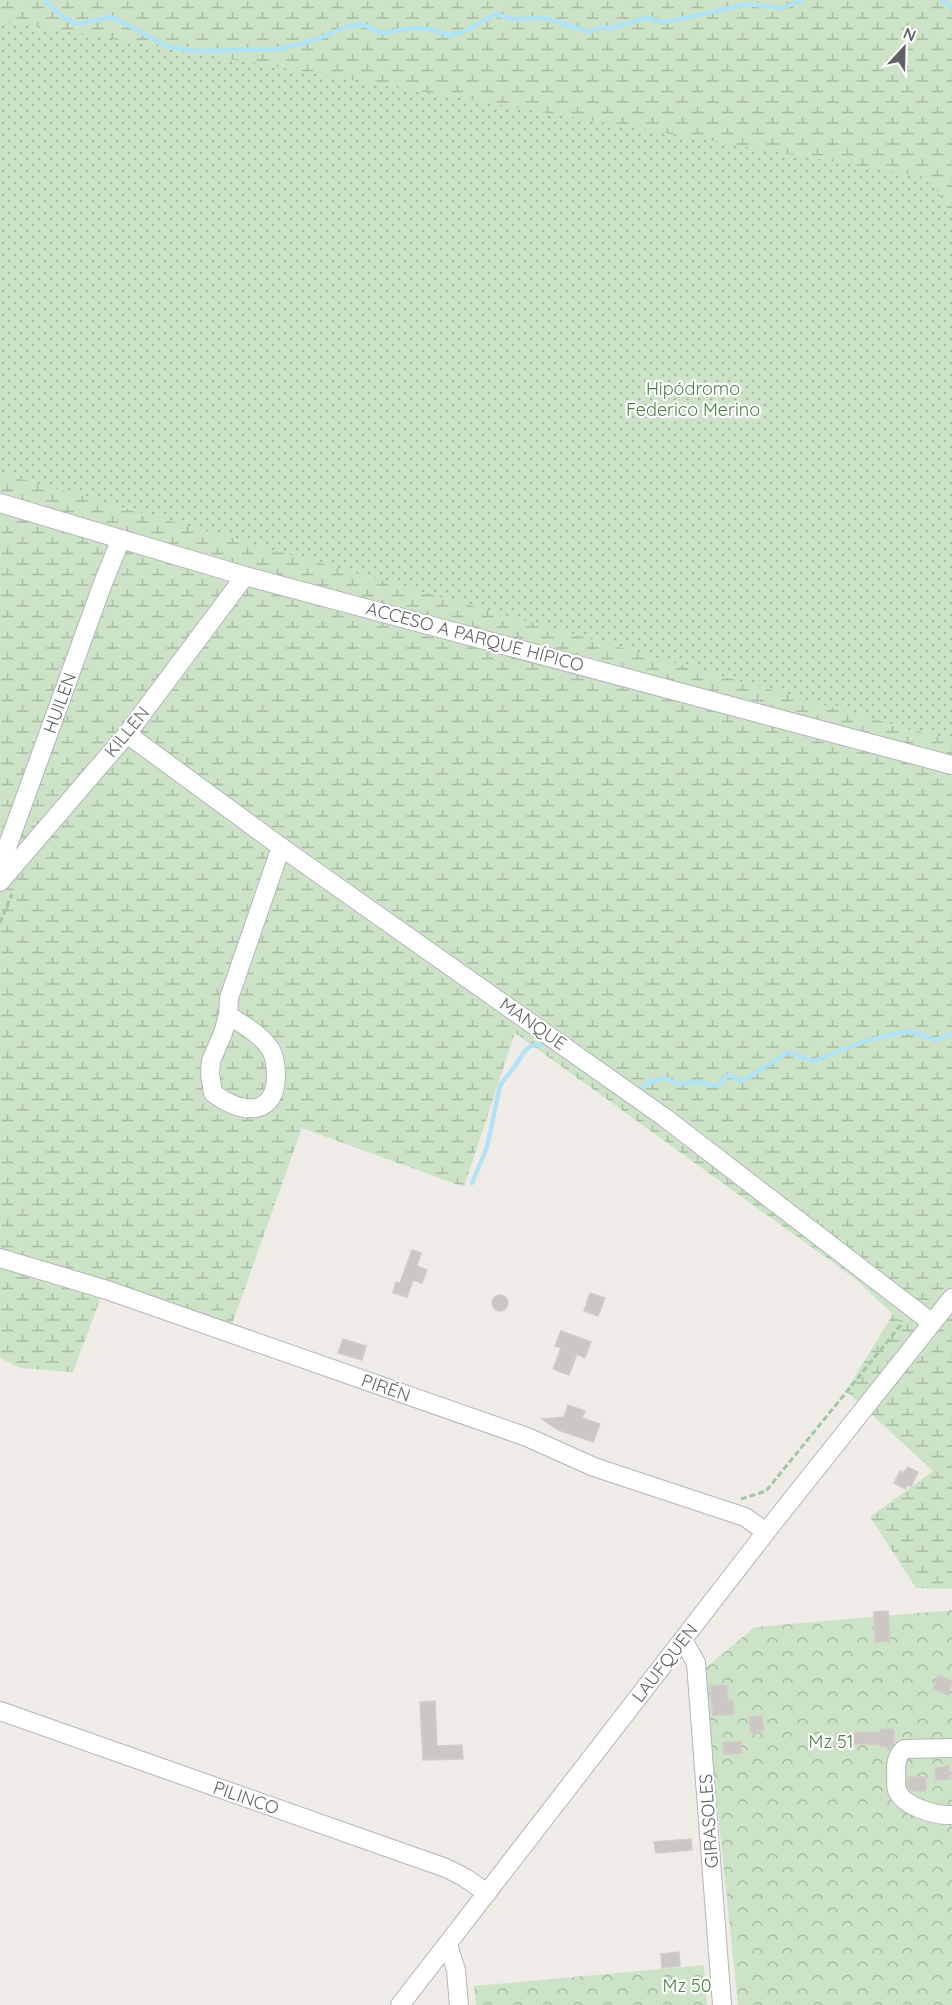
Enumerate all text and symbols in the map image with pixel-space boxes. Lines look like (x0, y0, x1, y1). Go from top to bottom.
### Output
north arrow (874, 18, 934, 78)
text: N (900, 23, 919, 46)
park label: Hipódromo Federico Merino (626, 377, 760, 421)
street label: ACCESO A PARQUE HÍPICO (364, 596, 586, 677)
street label: HUILEN (38, 669, 81, 736)
street label: KILLEN (99, 701, 154, 762)
street label: MANQUE (495, 992, 571, 1055)
street label: PIRÉN (358, 1368, 414, 1407)
street label: LAUFQUEN (627, 1619, 703, 1707)
park label: Mz 51 (809, 1730, 853, 1753)
street label: GIRASOLES (694, 1773, 723, 1869)
street label: PILINCO (210, 1776, 282, 1819)
park label: Mz 50 (663, 1974, 711, 1997)

